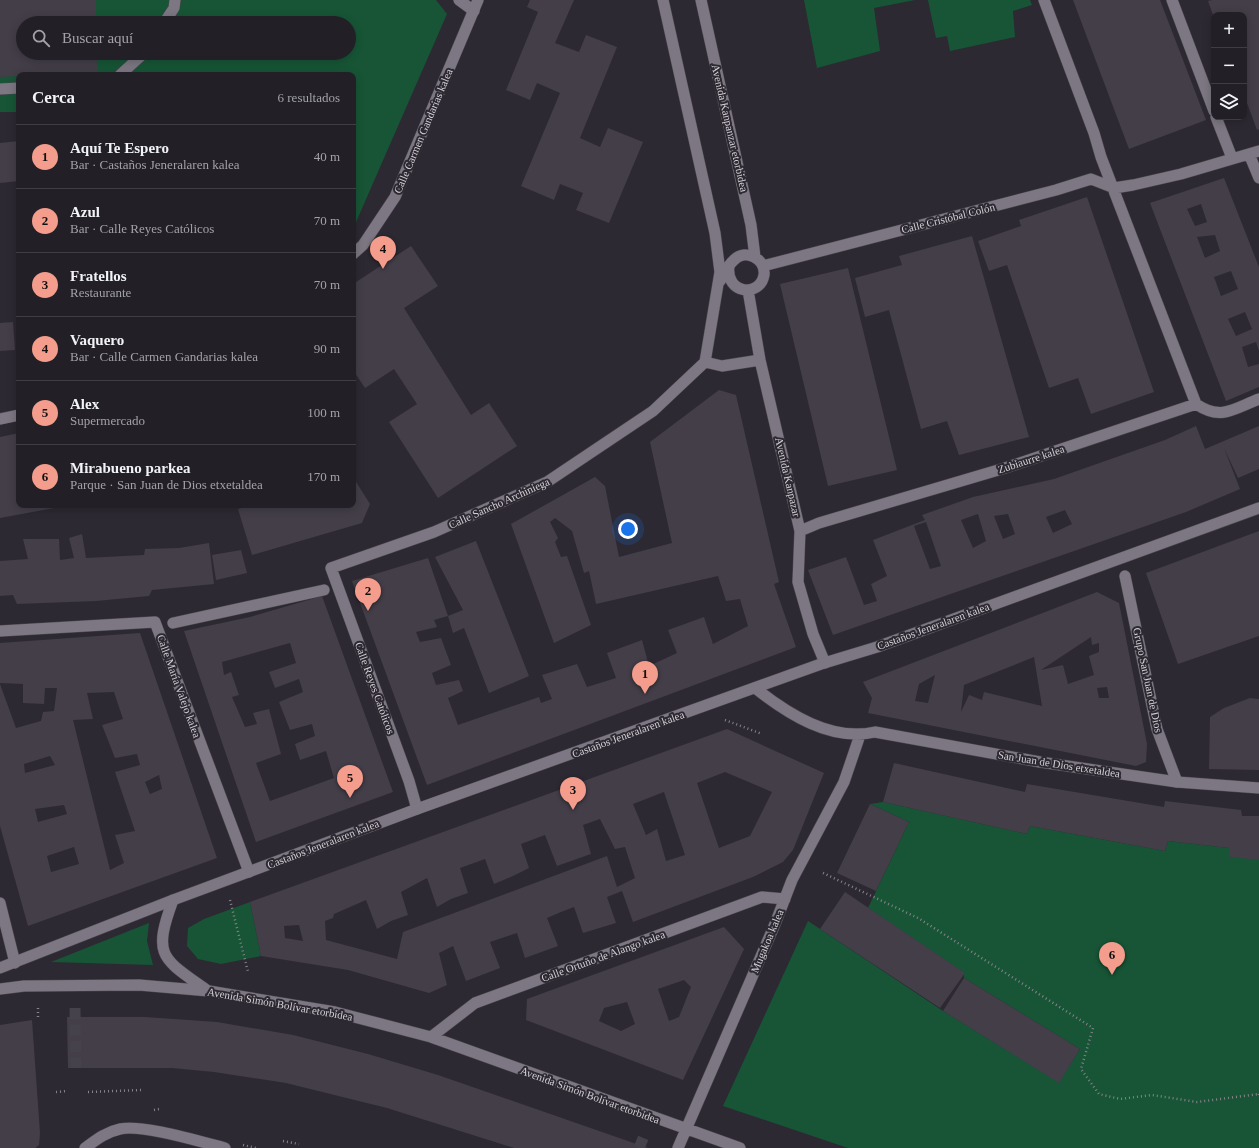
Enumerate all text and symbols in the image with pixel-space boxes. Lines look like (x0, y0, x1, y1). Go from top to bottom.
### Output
map controls (1211, 12, 1247, 120)
button: + (1211, 12, 1247, 48)
search box (16, 16, 356, 60)
icon: search (30, 27, 52, 49)
text: Buscar aquí (62, 30, 133, 46)
button: − (1211, 48, 1247, 84)
street label: Avenida Kanpanzar etorbidea (709, 63, 751, 193)
street label: Calle Carmen Gandarias kalea (391, 67, 455, 195)
button: layers (1211, 84, 1247, 120)
text: Cerca (32, 88, 75, 107)
text: 6 resultados (278, 90, 340, 105)
text: Aquí Te Espero (70, 140, 169, 156)
text: 1 (42, 149, 48, 164)
text: 40 m (314, 149, 340, 164)
text: Bar · Castaños Jeneralaren kalea (70, 157, 240, 172)
street label: Calle Cristóbal Colón (900, 200, 996, 235)
text: Azul (70, 204, 100, 220)
text: 2 (42, 213, 48, 228)
text: 70 m (314, 213, 340, 228)
text: Bar · Calle Reyes Católicos (70, 221, 214, 236)
pin: 4 (370, 236, 396, 269)
text: Fratellos (70, 268, 127, 284)
text: 3 (42, 277, 48, 292)
text: 70 m (314, 277, 340, 292)
text: Restaurante (70, 285, 131, 300)
text: Vaquero (70, 332, 124, 348)
text: 4 (42, 341, 48, 356)
text: 90 m (314, 341, 340, 356)
text: Bar · Calle Carmen Gandarias kalea (70, 349, 258, 364)
text: Alex (70, 396, 99, 412)
text: 5 (42, 405, 48, 420)
text: 100 m (307, 405, 340, 420)
text: Supermercado (70, 413, 145, 428)
street label: Avenida Kanpazar (773, 436, 803, 518)
street label: Zubiaurre kalea (996, 443, 1066, 475)
text: Mirabueno parkea (70, 460, 190, 476)
text: 6 (42, 469, 48, 484)
text: 170 m (307, 469, 340, 484)
street label: Calle Sancho Archiniega (447, 475, 551, 531)
text: Parque · San Juan de Dios etxetaldea (70, 477, 263, 492)
your location (618, 519, 638, 539)
pin: 2 (355, 578, 381, 611)
street label: Castaños Jeneralaren kalea (875, 600, 991, 652)
street label: Grupo San Juan de Dios (1131, 626, 1165, 734)
street label: Calle María Valejo kalea (155, 633, 203, 739)
street label: Calle Reyes Católicos (353, 640, 397, 736)
pin: 1 (632, 661, 658, 694)
street label: Castaños Jeneralaren kalea (570, 708, 686, 760)
street label: San Juan de Dios etxetaldea (997, 748, 1121, 780)
pin: 5 (337, 765, 363, 798)
pin: 3 (560, 777, 586, 810)
street label: Castaños Jeneralaren kalea (266, 817, 381, 871)
street label: Mugakoa kalea (748, 907, 786, 974)
street label: Calle Ortuño de Alango kalea (540, 928, 667, 984)
pin: 6 (1099, 942, 1125, 975)
street label: Avenida Simón Bolívar etorbidea (206, 985, 354, 1023)
street label: Avenida Simón Bolívar etorbidea (519, 1064, 661, 1126)

